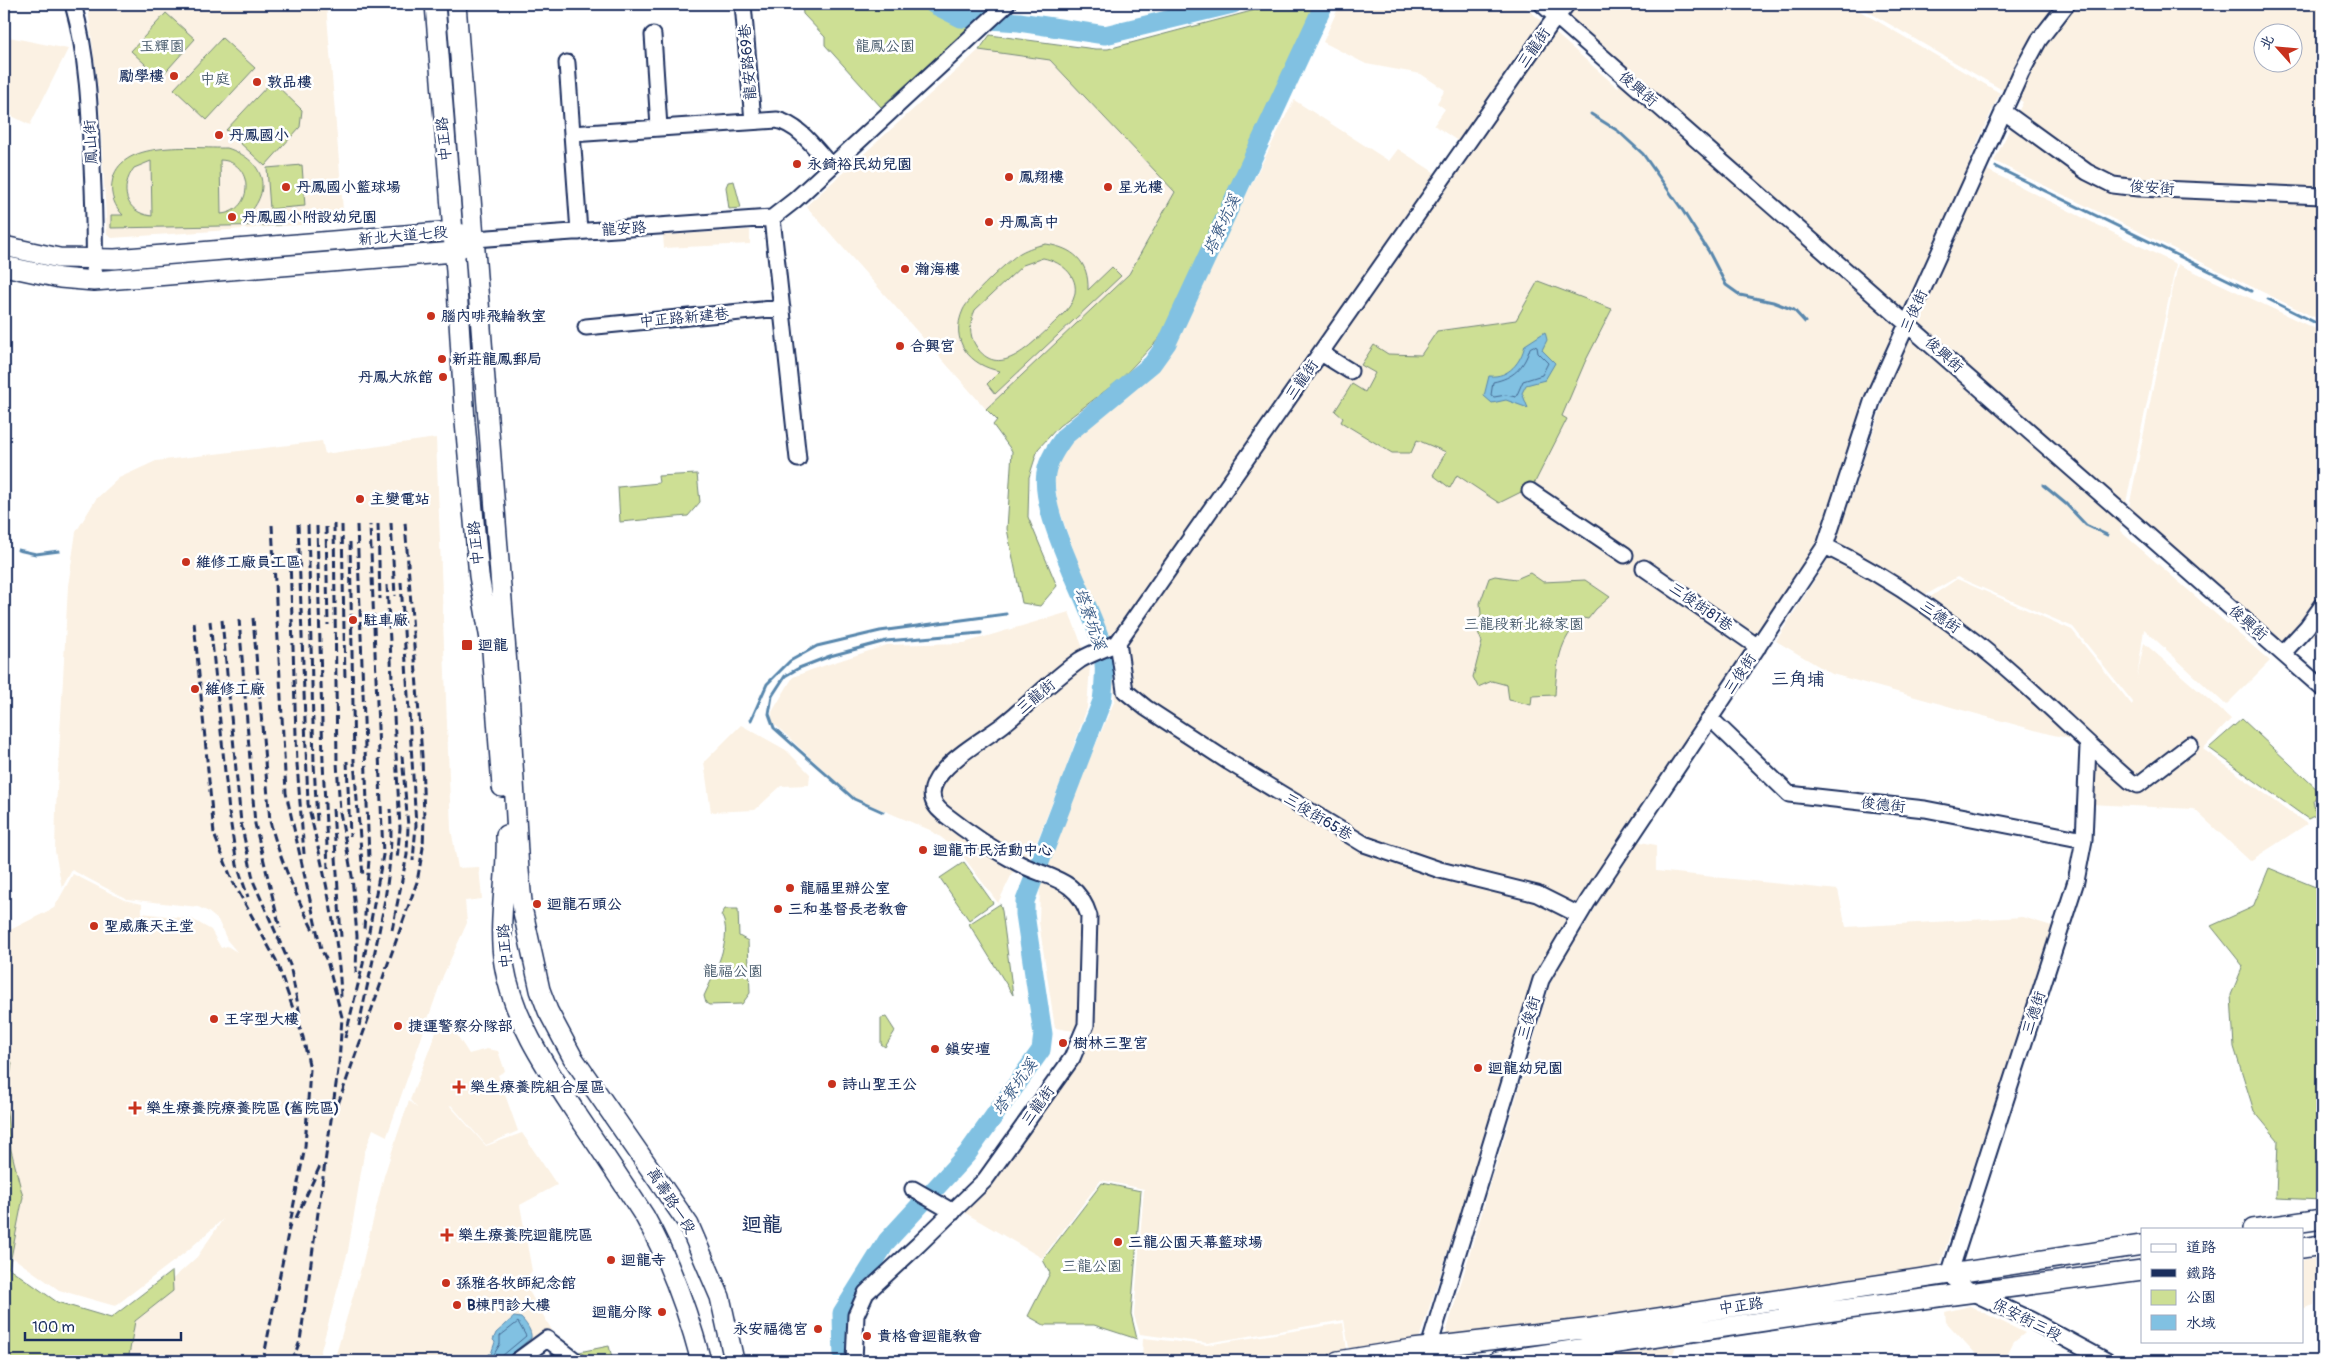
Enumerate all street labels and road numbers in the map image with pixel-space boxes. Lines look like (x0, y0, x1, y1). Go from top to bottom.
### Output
street label: 龍安路69巷 (735, 23, 761, 101)
street label: 三龍街 (1513, 24, 1555, 72)
street label: 俊興街 (1615, 67, 1661, 111)
street label: 中正路 (433, 116, 455, 162)
street label: 鳳山街 (80, 119, 102, 165)
street label: 俊安街 (2129, 177, 2175, 199)
street label: 龍安路 (601, 218, 647, 240)
street label: 新北大道七段 (357, 223, 449, 249)
street label: 三俊街 (1896, 287, 1932, 335)
street label: 中正路新建巷 (638, 305, 730, 331)
street label: 俊興街 (1921, 333, 1967, 377)
street label: 三龍街 (1281, 356, 1323, 404)
street label: 中正路 (465, 520, 487, 566)
street label: 三俊街81巷 (1665, 578, 1737, 636)
street label: 三德街 (1916, 596, 1964, 638)
street label: 俊興街 (2225, 601, 2271, 645)
street label: 三俊街 (1720, 650, 1760, 698)
street label: 三龍街 (1013, 675, 1059, 719)
street label: 三俊街65巷 (1280, 789, 1356, 845)
street label: 俊德街 (1860, 793, 1906, 817)
street label: 中正路 (494, 923, 516, 969)
street label: 三德街 (2018, 989, 2050, 1037)
street label: 三俊街 (1513, 994, 1545, 1042)
street label: 三龍街 (1017, 1082, 1059, 1130)
street label: 萬壽路一段 (643, 1164, 699, 1238)
street label: 中正路 (1717, 1293, 1765, 1319)
street label: 保安街三段 (1989, 1295, 2065, 1345)

